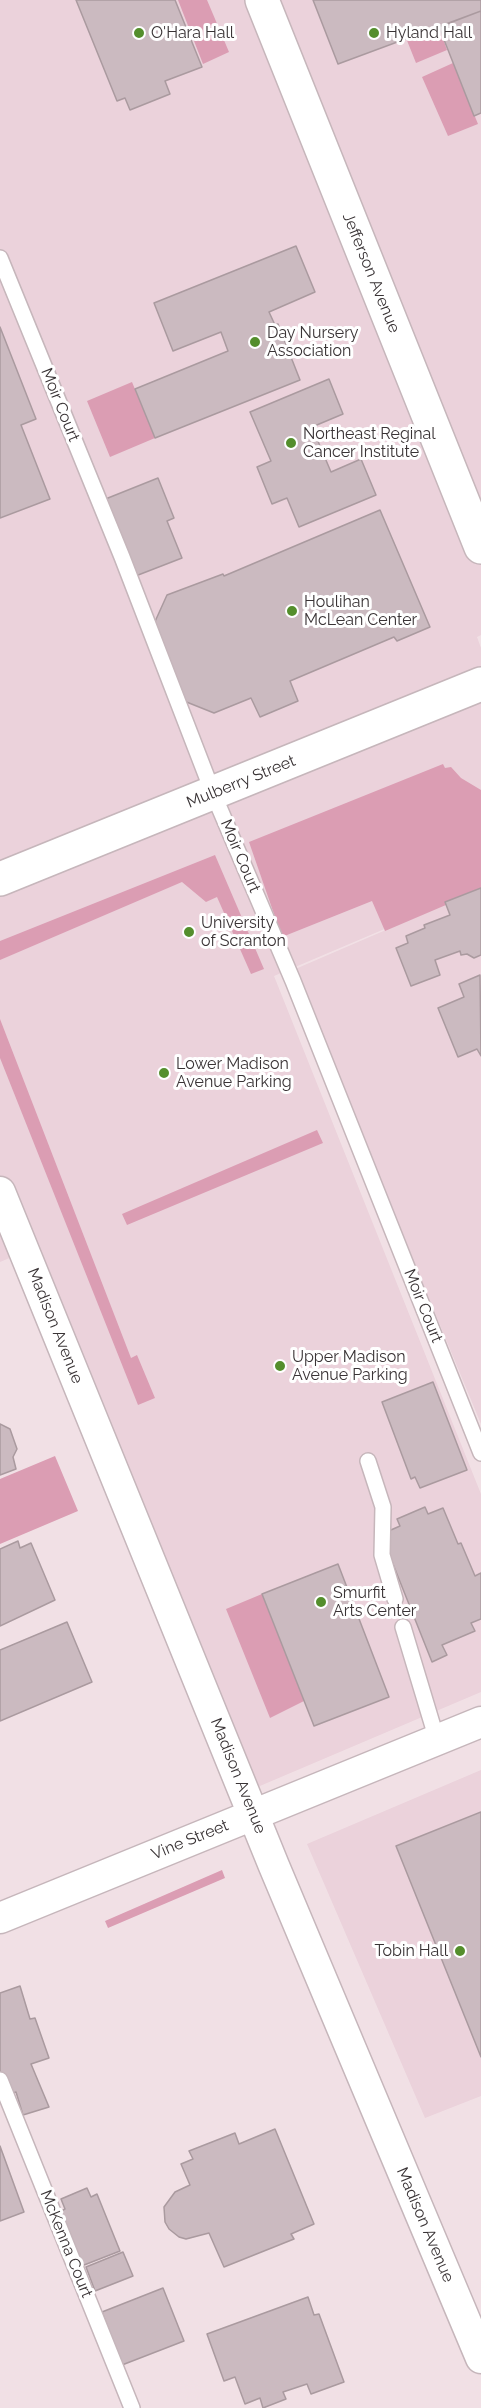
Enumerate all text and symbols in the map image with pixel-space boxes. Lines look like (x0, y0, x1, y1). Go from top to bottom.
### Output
place label: O'Hara Hall (151, 23, 234, 43)
place label: Hyland Hall (386, 23, 472, 43)
marker: O'Hara Hall (132, 26, 146, 40)
marker: Hyland Hall (367, 26, 381, 40)
street label: Jefferson Avenue (338, 210, 404, 336)
place label: Day Nursery Association (267, 323, 358, 361)
marker: Day Nursery Association (248, 335, 262, 349)
street label: Moir Court (37, 365, 83, 445)
place label: Northeast Reginal Cancer Institute (303, 424, 436, 462)
marker: Northeast Reginal Cancer Institute (284, 436, 298, 450)
place label: Houlihan McLean Center (304, 592, 417, 630)
marker: Houlihan McLean Center (285, 604, 299, 618)
street label: Mulberry Street (184, 751, 298, 813)
street label: Moir Court (216, 817, 264, 895)
place label: University of Scranton (201, 913, 286, 951)
marker: University of Scranton (182, 925, 196, 939)
place label: Lower Madison Avenue Parking (176, 1054, 292, 1092)
marker: Lower Madison Avenue Parking (157, 1066, 171, 1080)
street label: Madison Avenue (23, 1265, 87, 1387)
street label: Moir Court (400, 1266, 446, 1346)
place label: Upper Madison Avenue Parking (292, 1347, 408, 1385)
marker: Upper Madison Avenue Parking (273, 1359, 287, 1373)
place label: Smurfit Arts Center (333, 1583, 416, 1621)
marker: Smurfit Arts Center (314, 1595, 328, 1609)
street label: Madison Avenue (206, 1715, 270, 1837)
street label: Vine Street (149, 1816, 231, 1864)
place label: Tobin Hall (375, 1941, 448, 1961)
marker: Tobin Hall (453, 1944, 467, 1958)
street label: Madison Avenue (392, 2165, 458, 2285)
street label: McKenna Court (36, 2187, 96, 2301)

